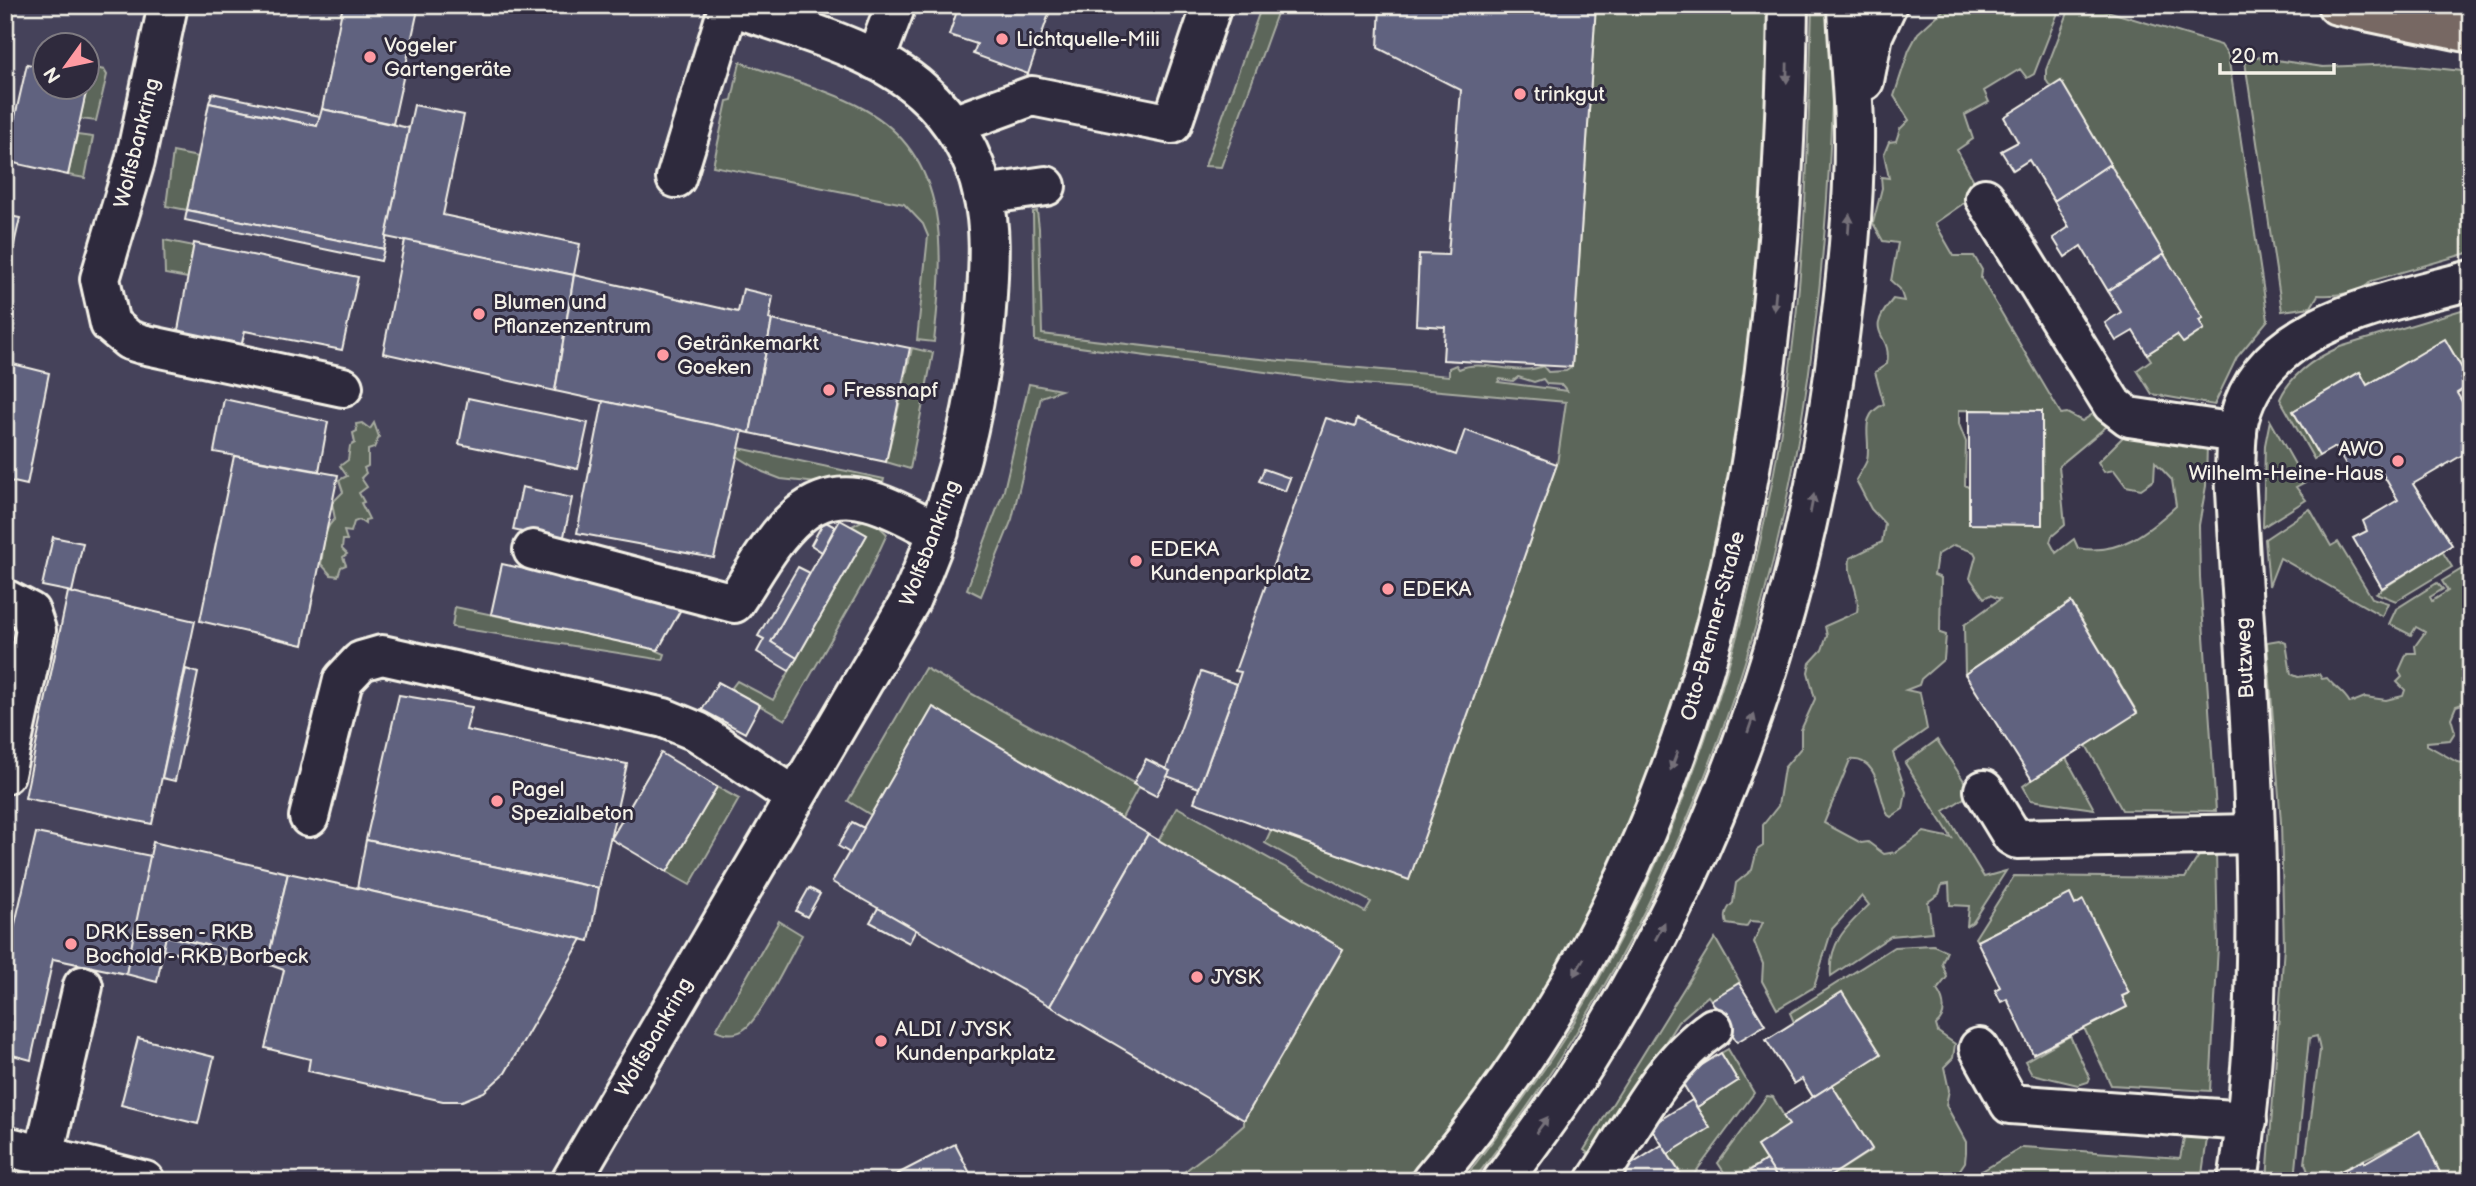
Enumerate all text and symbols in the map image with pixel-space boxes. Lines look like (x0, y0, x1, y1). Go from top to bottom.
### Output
place label: Lichtquelle-Mili (1016, 27, 1160, 52)
marker: Lichtquelle-Mili (994, 31, 1010, 47)
north arrow (32, 32, 102, 102)
scale bar (2220, 32, 2334, 76)
place label: Vogeler Gartengeräte (384, 33, 512, 82)
text: 20 m (2231, 44, 2279, 69)
marker: Vogeler Gartengeräte (362, 49, 378, 65)
text: N (39, 62, 67, 87)
one-way arrow (1781, 63, 1793, 85)
street label: Wolfsbankring (109, 75, 165, 211)
place label: trinkgut (1534, 82, 1606, 107)
marker: trinkgut (1512, 86, 1528, 102)
one-way arrow (1844, 213, 1855, 235)
place label: Blumen und Pflanzenzentrum (493, 290, 651, 339)
one-way arrow (1769, 290, 1780, 312)
marker: Blumen und Pflanzenzentrum (471, 306, 487, 322)
place label: Getränkemarkt Goeken (677, 331, 820, 380)
marker: Getränkemarkt Goeken (655, 347, 671, 363)
place label: Fressnapf (843, 378, 939, 403)
marker: Fressnapf (821, 382, 837, 398)
place label: AWO Wilhelm-Heine-Haus (2188, 437, 2384, 486)
marker: AWO Wilhelm-Heine-Haus (2390, 453, 2406, 469)
street label: Wolfsbankring (894, 476, 966, 610)
one-way arrow (1807, 493, 1818, 515)
street label: Otto-Brenner-Straße (1676, 529, 1750, 723)
place label: EDEKA Kundenparkplatz (1150, 537, 1311, 586)
marker: EDEKA Kundenparkplatz (1128, 553, 1144, 569)
place label: EDEKA (1402, 577, 1472, 602)
marker: EDEKA (1380, 581, 1396, 597)
street label: Butzweg (2230, 617, 2260, 699)
one-way arrow (1746, 712, 1757, 733)
one-way arrow (1668, 750, 1679, 771)
place label: Pagel Spezialbeton (511, 777, 634, 826)
marker: Pagel Spezialbeton (489, 793, 505, 809)
place label: DRK Essen - RKB Bochold - RKB Borbeck (85, 920, 309, 969)
one-way arrow (1654, 921, 1666, 941)
marker: DRK Essen - RKB Bochold - RKB Borbeck (63, 936, 79, 952)
one-way arrow (1573, 958, 1585, 977)
place label: JYSK (1211, 965, 1261, 990)
marker: JYSK (1189, 969, 1205, 985)
street label: Wolfsbankring (610, 973, 698, 1101)
place label: ALDI / JYSK Kundenparkplatz (895, 1017, 1056, 1066)
marker: ALDI / JYSK Kundenparkplatz (873, 1033, 889, 1049)
one-way arrow (1535, 1116, 1549, 1134)

